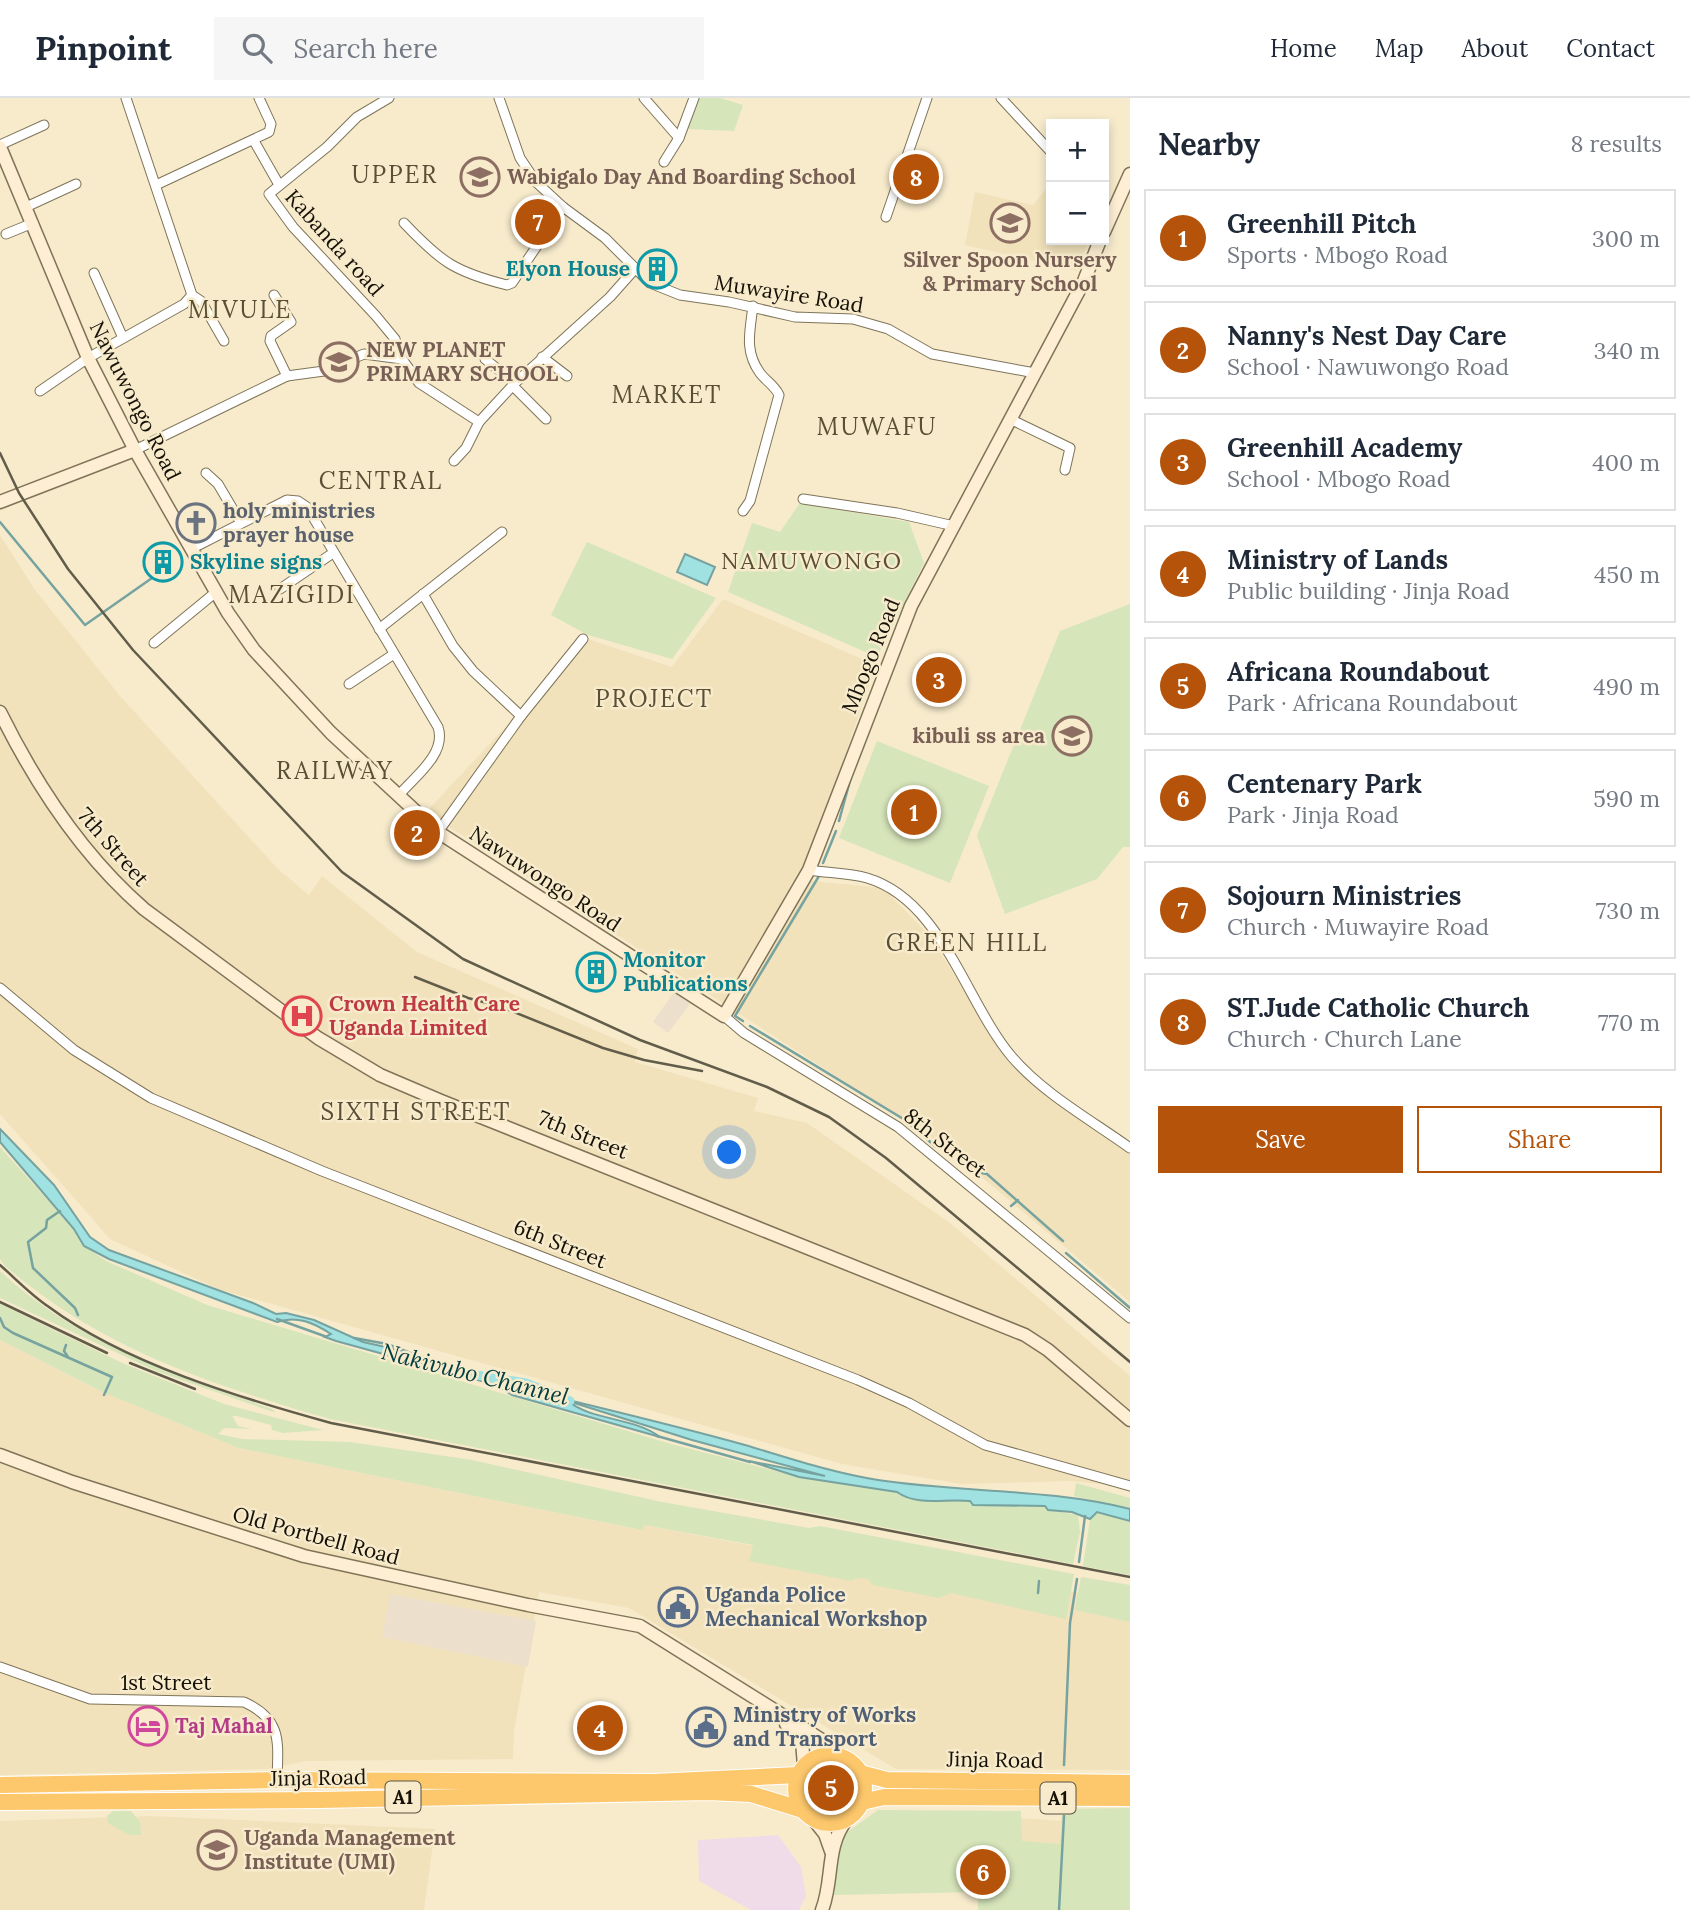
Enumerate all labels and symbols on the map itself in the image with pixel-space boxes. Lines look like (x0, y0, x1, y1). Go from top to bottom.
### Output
pin: 8 (893, 151, 939, 203)
school or university icon: Wabigalo Day And Boarding School (459, 156, 501, 198)
district label: UPPER (352, 159, 438, 190)
place label: Wabigalo Day And Boarding School (507, 163, 856, 190)
street label: Kabanda road (279, 184, 389, 302)
pin: 7 (515, 196, 561, 248)
school or university icon: Silver Spoon Nursery & Primary School (989, 202, 1031, 244)
place label: Silver Spoon Nursery & Primary School (903, 246, 1117, 297)
building icon: Elyon House (636, 248, 678, 290)
place label: Elyon House (506, 255, 630, 282)
street label: Muwayire Road (713, 268, 866, 319)
district label: MIVULE (188, 294, 292, 325)
street label: Nawuwongo Road (84, 317, 187, 485)
place label: NEW PLANET PRIMARY SCHOOL (366, 336, 559, 387)
school or university icon: NEW PLANET PRIMARY SCHOOL (318, 341, 360, 383)
district label: MARKET (612, 379, 722, 410)
district label: MUWAFU (816, 411, 938, 442)
district label: CENTRAL (319, 465, 443, 496)
place label: holy ministries prayer house (223, 497, 375, 548)
church icon: holy ministries prayer house (175, 502, 217, 544)
building icon: Skyline signs (142, 541, 184, 583)
district label: NAMUWONGO (721, 546, 903, 575)
place label: Skyline signs (190, 548, 322, 575)
district label: MAZIGIDI (228, 579, 356, 610)
street label: Mbogo Road (835, 594, 906, 717)
pin: 3 (916, 654, 962, 706)
district label: PROJECT (595, 683, 713, 714)
school or university icon: kibuli ss area (1051, 715, 1093, 757)
place label: kibuli ss area (913, 722, 1045, 749)
district label: RAILWAY (276, 755, 394, 786)
pin: 1 (891, 786, 937, 838)
street label: 7th Street (72, 802, 155, 892)
pin: 2 (394, 807, 440, 859)
street label: Nawuwongo Road (464, 820, 626, 938)
district label: GREEN HILL (886, 927, 1048, 958)
place label: Monitor Publications (623, 946, 748, 997)
building icon: Monitor Publications (575, 951, 617, 993)
place label: Crown Health Care Uganda Limited (329, 990, 520, 1041)
hospital icon: Crown Health Care Uganda Limited (281, 995, 323, 1037)
district label: SIXTH STREET (321, 1096, 511, 1127)
street label: 8th Street (899, 1102, 993, 1184)
street label: 7th Street (534, 1104, 633, 1165)
your location (712, 1135, 746, 1169)
street label: 6th Street (510, 1213, 611, 1275)
water label: Nakivubo Channel (378, 1336, 572, 1411)
street label: Old Portbell Road (230, 1500, 403, 1571)
place label: Uganda Police Mechanical Workshop (705, 1581, 927, 1632)
public building icon: Uganda Police Mechanical Workshop (657, 1586, 699, 1628)
street label: 1st Street (121, 1669, 212, 1696)
place label: Ministry of Works and Transport (733, 1701, 916, 1752)
pin: 4 (577, 1702, 623, 1754)
hotel icon: Taj Mahal (127, 1705, 169, 1747)
public building icon: Ministry of Works and Transport (685, 1706, 727, 1748)
place label: Taj Mahal (175, 1712, 273, 1739)
street label: Jinja Road (945, 1745, 1044, 1774)
pin: 5 (808, 1762, 854, 1814)
street label: Jinja Road (268, 1763, 367, 1792)
road number: A1 (386, 1782, 420, 1812)
road number: A1 (1040, 1782, 1076, 1814)
place label: Uganda Management Institute (UMI) (244, 1824, 456, 1875)
school or university icon: Uganda Management Institute (UMI) (196, 1829, 238, 1871)
pin: 6 (960, 1846, 1006, 1898)

